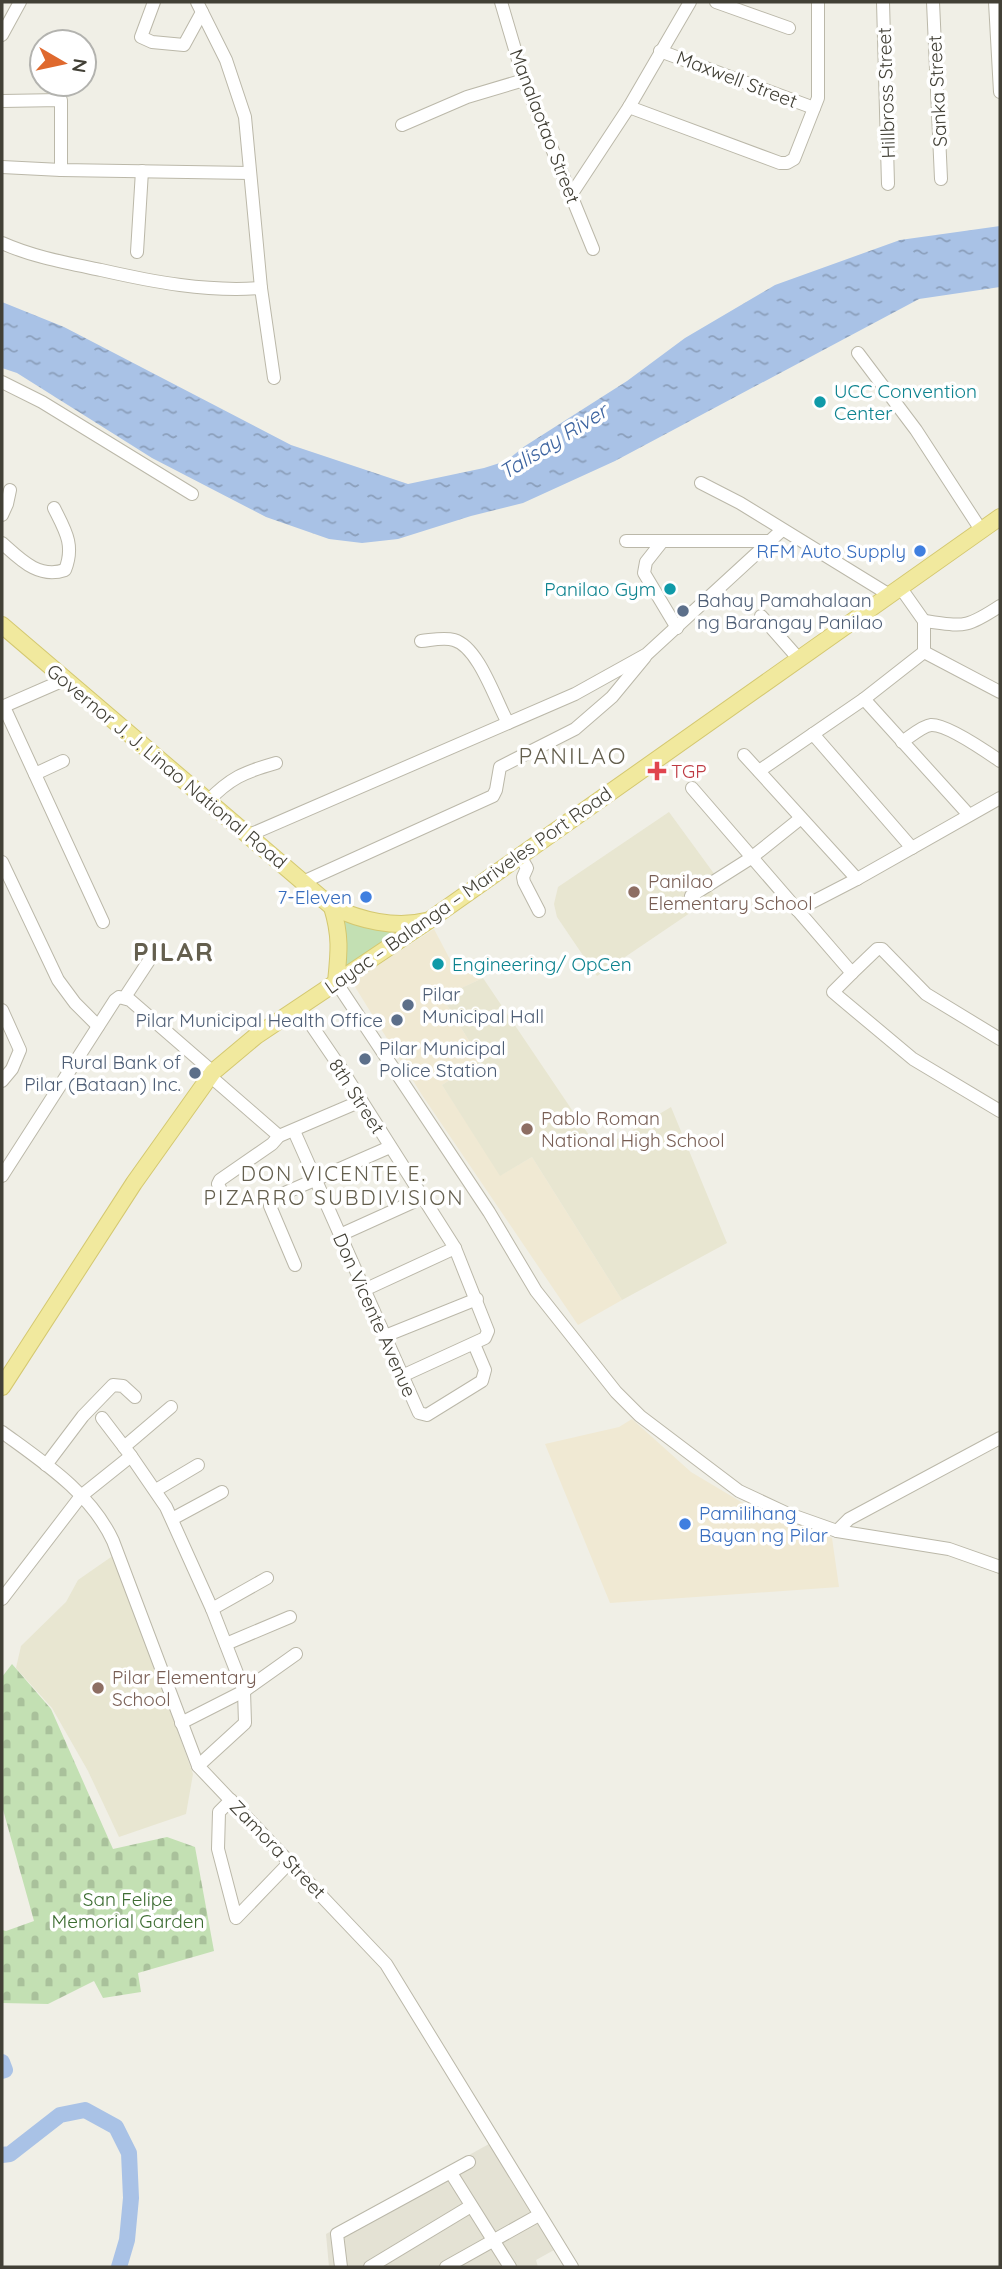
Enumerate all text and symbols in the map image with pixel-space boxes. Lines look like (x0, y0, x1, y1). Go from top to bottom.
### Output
street label: Hillbross Street (872, 27, 900, 159)
north arrow (28, 28, 98, 98)
street label: Sanka Street (922, 34, 952, 148)
street label: Manalaotao Street (504, 45, 586, 207)
street label: Maxwell Street (673, 45, 801, 113)
text: N (67, 57, 93, 74)
place label: UCC Convention Center (834, 379, 977, 425)
marker: UCC Convention Center (812, 394, 828, 410)
water label: Talisay River (494, 396, 614, 484)
place label: RFM Auto Supply (756, 539, 906, 563)
marker: RFM Auto Supply (912, 543, 928, 559)
place label: Panilao Gym (544, 577, 656, 601)
marker: Panilao Gym (662, 581, 678, 597)
place label: Bahay Pamahalaan ng Barangay Panilao (697, 588, 883, 634)
marker: Bahay Pamahalaan ng Barangay Panilao (675, 603, 691, 619)
street label: Governor J. J. Linao National Road (42, 658, 292, 874)
district label: PANILAO (519, 741, 627, 770)
place label: TGP (671, 759, 707, 783)
marker: TGP (649, 763, 665, 779)
street label: Layac – Balanga – Mariveles Port Road (320, 781, 616, 999)
place label: Panilao Elementary School (648, 869, 813, 915)
marker: Panilao Elementary School (626, 884, 642, 900)
place label: 7-Eleven (278, 885, 352, 909)
marker: 7-Eleven (358, 889, 374, 905)
district label: PILAR (133, 935, 215, 968)
place label: Engineering/ OpCen (452, 952, 632, 976)
marker: Engineering/ OpCen (430, 956, 446, 972)
place label: Pilar Municipal Hall (422, 982, 544, 1028)
marker: Pilar Municipal Hall (400, 997, 416, 1013)
place label: Pilar Municipal Health Office (136, 1008, 383, 1032)
marker: Pilar Municipal Health Office (389, 1012, 405, 1028)
place label: Pilar Municipal Police Station (379, 1036, 506, 1082)
place label: Rural Bank of Pilar (Bataan) Inc. (24, 1050, 181, 1096)
marker: Pilar Municipal Police Station (357, 1051, 373, 1067)
street label: 8th Street (324, 1054, 390, 1138)
marker: Rural Bank of Pilar (Bataan) Inc. (187, 1065, 203, 1081)
place label: Pablo Roman National High School (541, 1106, 725, 1152)
marker: Pablo Roman National High School (519, 1121, 535, 1137)
district label: DON VICENTE E. PIZARRO SUBDIVISION (203, 1160, 465, 1210)
street label: Don Vicente Avenue (328, 1229, 422, 1401)
place label: Pamilihang Bayan ng Pilar (699, 1501, 829, 1547)
marker: Pamilihang Bayan ng Pilar (677, 1516, 693, 1532)
place label: Pilar Elementary School (112, 1665, 257, 1711)
marker: Pilar Elementary School (90, 1680, 106, 1696)
street label: Zamora Street (225, 1795, 331, 1903)
park label: San Felipe Memorial Garden (52, 1887, 204, 1933)

